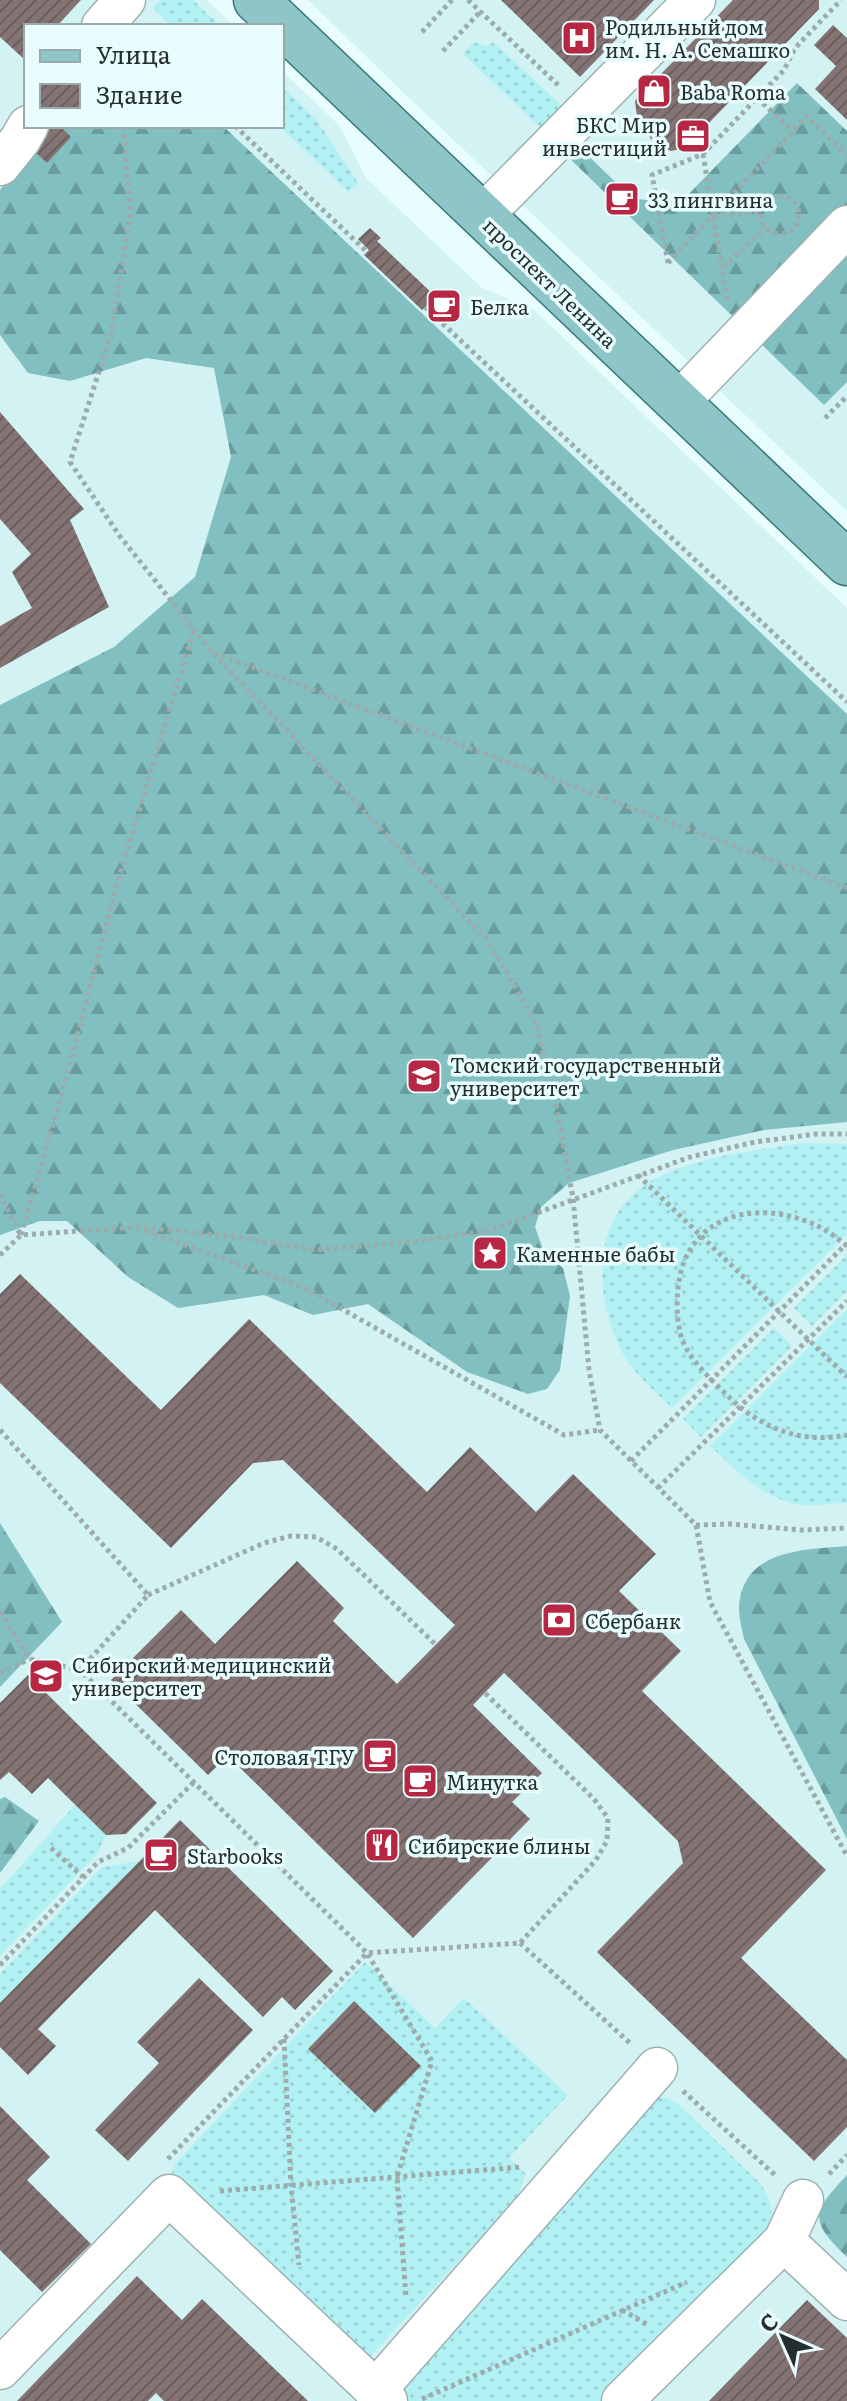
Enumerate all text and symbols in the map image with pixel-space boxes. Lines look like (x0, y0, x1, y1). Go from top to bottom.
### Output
place label: Родильный дом им. Н. А. Семашко (605, 11, 790, 64)
hospital icon: Родильный дом им. Н. А. Семашко (560, 19, 598, 57)
legend (24, 24, 284, 128)
text: Улица (96, 36, 171, 71)
shop icon: Baba Roma (635, 72, 673, 110)
text: Здание (96, 76, 182, 111)
place label: Baba Roma (680, 76, 786, 106)
place label: БКС Мир инвестиций (542, 109, 667, 162)
office icon: БКС Мир инвестиций (674, 117, 712, 155)
cafe icon: 33 пингвина (603, 180, 641, 218)
place label: 33 пингвина (648, 184, 773, 214)
street label: проспект Ленина (477, 210, 625, 354)
cafe icon: Белка (425, 287, 463, 325)
place label: Белка (470, 291, 529, 321)
place label: Томский государственный университет (450, 1049, 721, 1102)
school or university icon: Томский государственный университет (405, 1057, 443, 1095)
place icon: Каменные бабы (471, 1234, 509, 1272)
place label: Каменные бабы (516, 1238, 675, 1268)
bank icon: Сбербанк (540, 1601, 578, 1639)
place label: Сбербанк (585, 1605, 681, 1635)
place label: Сибирский медицинский университет (72, 1649, 331, 1702)
school or university icon: Сибирский медицинский университет (27, 1657, 65, 1695)
cafe icon: Столовая ТГУ (361, 1737, 399, 1775)
place label: Столовая ТГУ (215, 1741, 355, 1771)
cafe icon: Минутка (401, 1762, 439, 1800)
place label: Минутка (446, 1766, 539, 1796)
restaurant icon: Сибирские блины (363, 1826, 401, 1864)
place label: Сибирские блины (408, 1830, 590, 1860)
cafe icon: Starbooks (142, 1836, 180, 1874)
place label: Starbooks (187, 1840, 283, 1870)
north arrow (743, 2297, 823, 2377)
text: С (751, 2305, 785, 2339)

